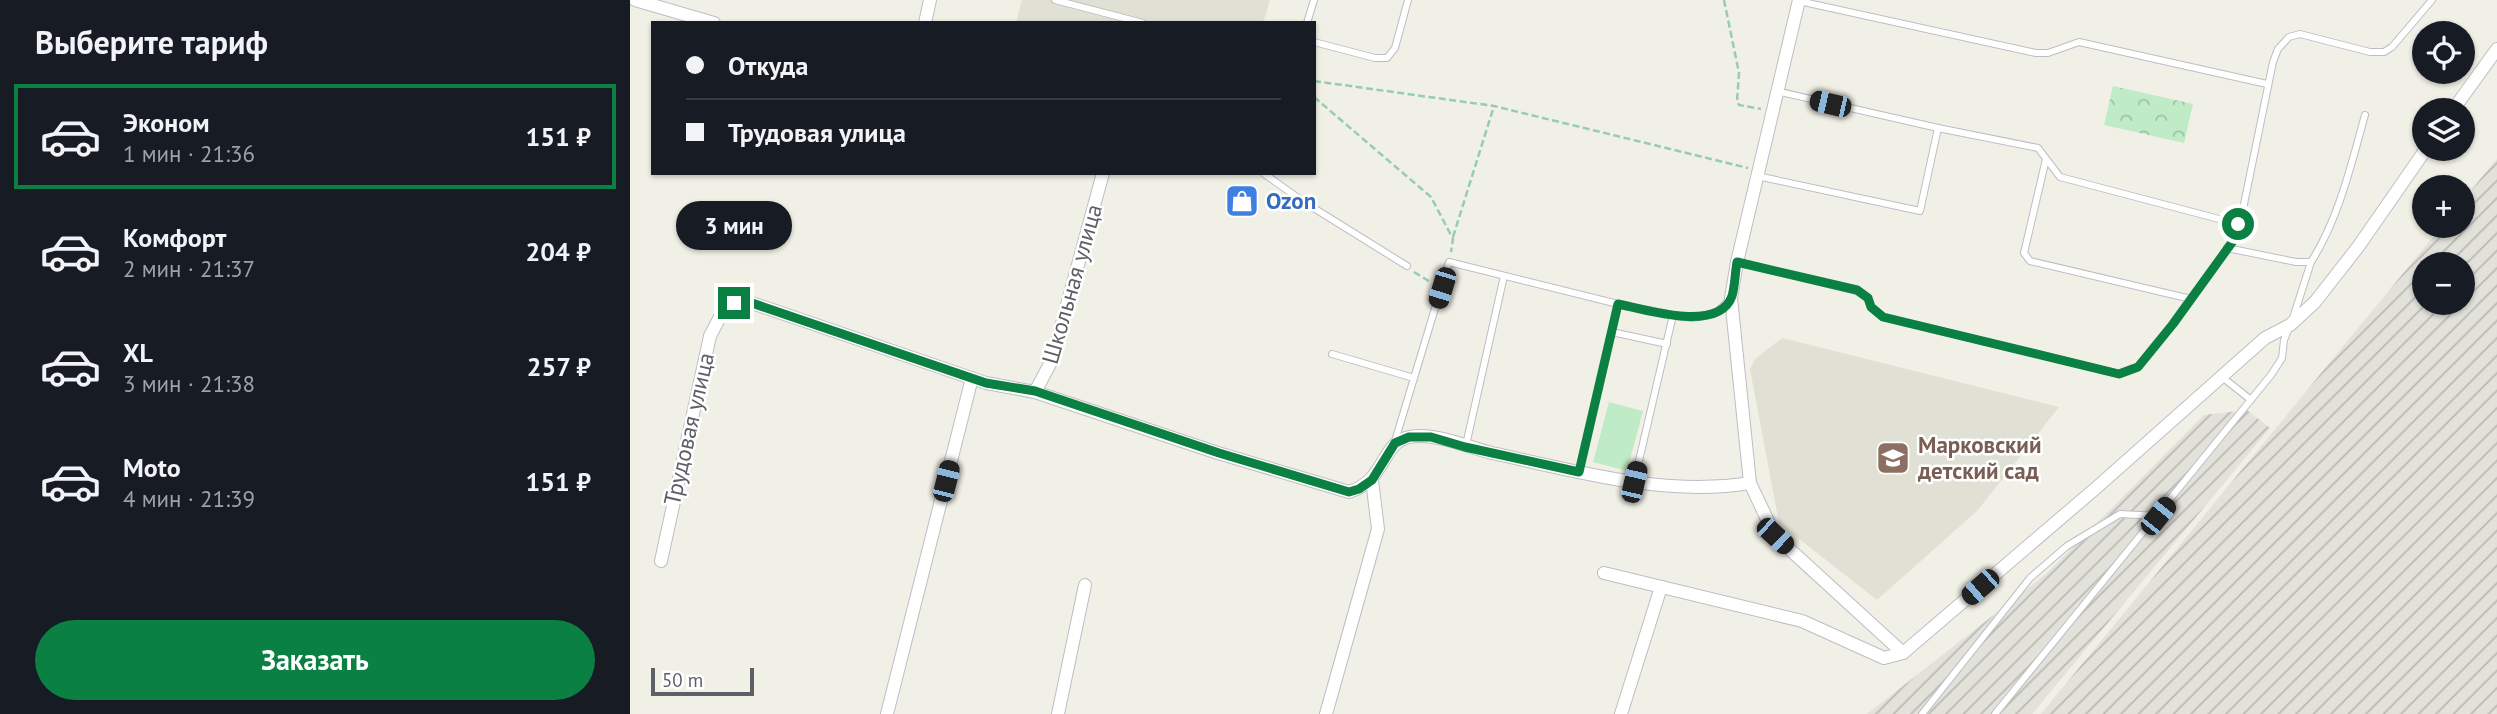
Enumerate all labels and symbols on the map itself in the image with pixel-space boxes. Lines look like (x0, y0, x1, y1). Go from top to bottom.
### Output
car (1808, 89, 1853, 119)
shop icon: Ozon (1223, 182, 1261, 220)
place label: Ozon (1266, 186, 1316, 215)
street label: Школьная улица (1035, 201, 1108, 367)
callout: 3 мин (676, 202, 792, 250)
route start (2222, 208, 2254, 240)
car (1426, 265, 1459, 311)
route end (718, 287, 750, 319)
street label: Трудовая улица (657, 350, 720, 508)
place label: Марковский детский сад (1917, 430, 2041, 485)
school or university icon: Марковский детский сад (1874, 439, 1912, 477)
car (931, 458, 962, 504)
car (1620, 459, 1649, 505)
car (2137, 493, 2180, 539)
car (1753, 514, 1798, 558)
car (1958, 565, 2003, 609)
scale bar (651, 665, 754, 697)

